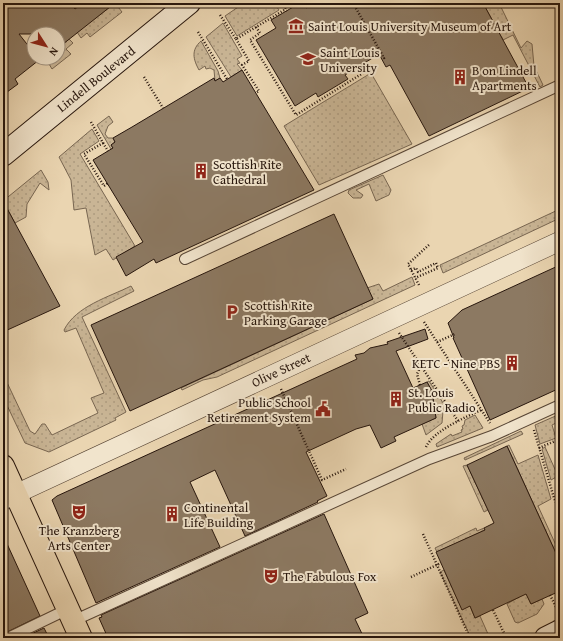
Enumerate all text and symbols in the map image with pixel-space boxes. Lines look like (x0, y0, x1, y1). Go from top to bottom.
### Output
museum icon: Saint Louis University Museum of Art (287, 17, 305, 35)
place label: Saint Louis University Museum of Art (308, 17, 512, 36)
north arrow (26, 26, 66, 66)
street label: Lindell Boulevard (53, 41, 139, 117)
place label: Saint Louis University (320, 43, 380, 77)
text: N (45, 44, 63, 60)
school or university icon: Saint Louis University (299, 50, 317, 68)
place label: B on Lindell Apartments (472, 61, 537, 95)
building icon: B on Lindell Apartments (451, 68, 469, 86)
place label: Scottish Rite Cathedral (213, 155, 282, 189)
building icon: Scottish Rite Cathedral (192, 162, 210, 180)
place label: Scottish Rite Parking Garage (244, 296, 327, 330)
parking icon: Scottish Rite Parking Garage (223, 303, 241, 321)
street label: Olive Street (248, 348, 314, 392)
place label: KETC - Nine PBS (412, 354, 500, 373)
building icon: KETC - Nine PBS (503, 354, 521, 372)
place label: St. Louis Public Radio (408, 383, 476, 417)
building icon: St. Louis Public Radio (387, 390, 405, 408)
place label: Public School Retirement System (207, 393, 311, 427)
public building icon: Public School Retirement System (314, 400, 332, 418)
place label: Continental Life Building (184, 498, 254, 532)
theatre icon: The Kranzberg Arts Center (70, 503, 88, 521)
building icon: Continental Life Building (163, 505, 181, 523)
place label: The Kranzberg Arts Center (39, 521, 120, 555)
theatre icon: The Fabulous Fox (262, 567, 280, 585)
place label: The Fabulous Fox (283, 567, 377, 586)

